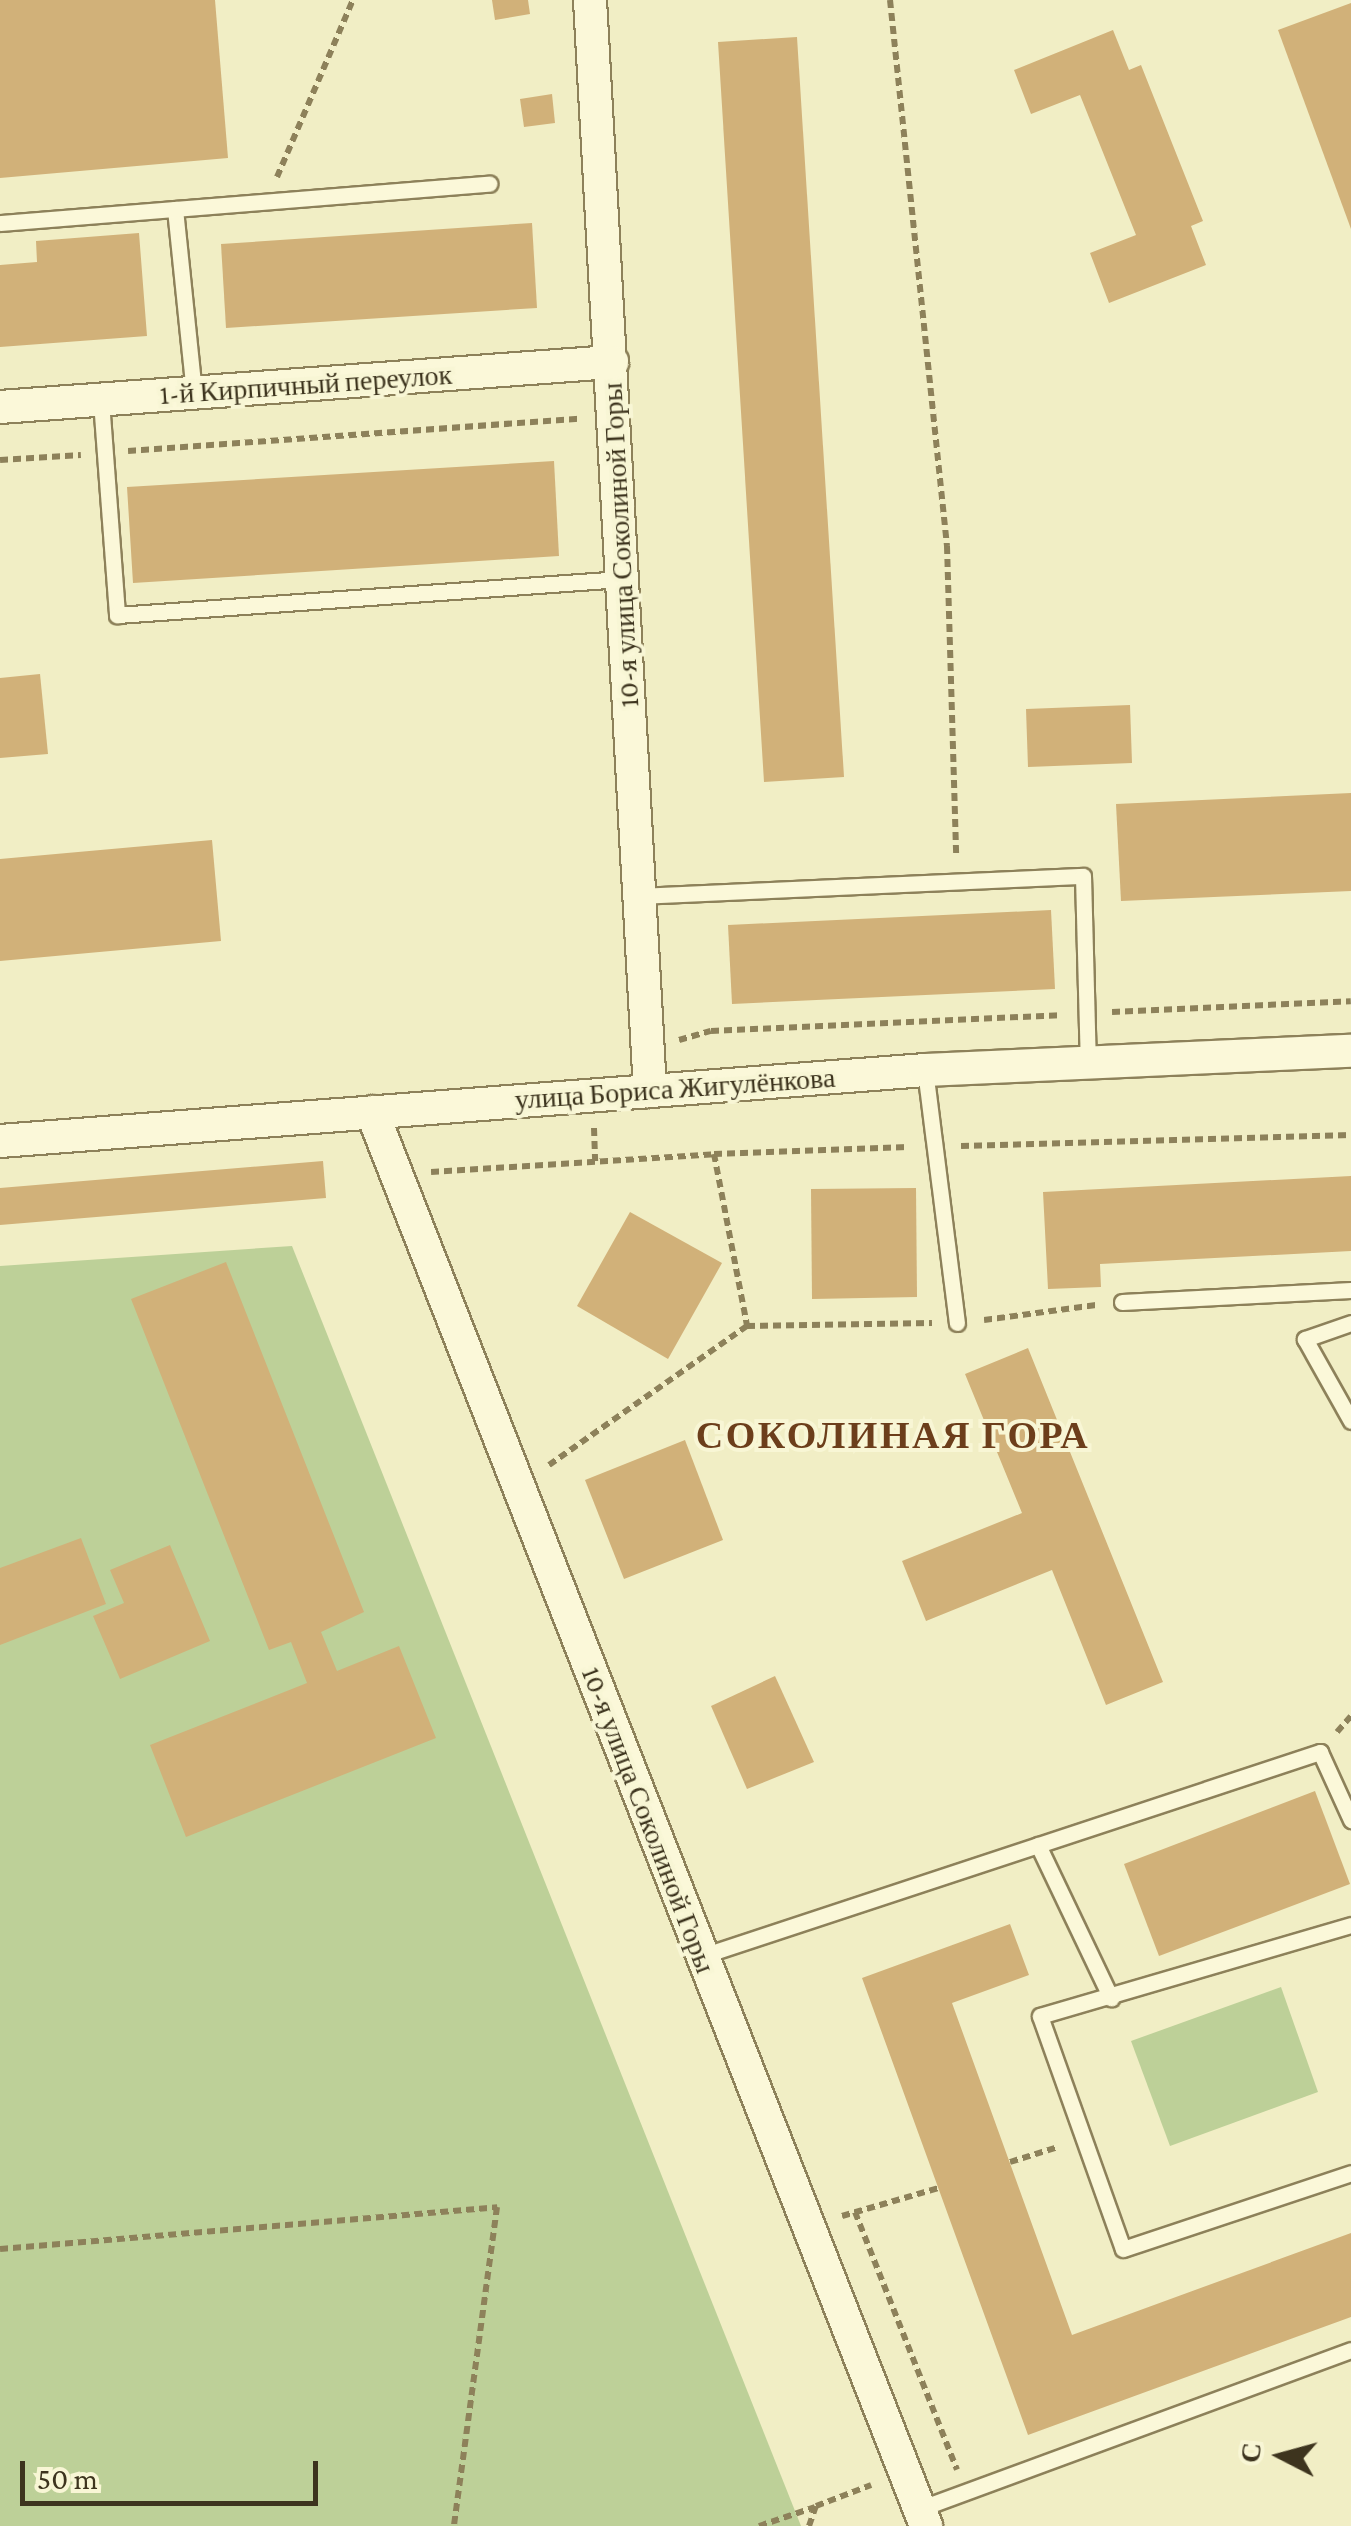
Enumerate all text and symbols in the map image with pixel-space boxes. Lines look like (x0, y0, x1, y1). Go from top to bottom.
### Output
street label: 1-й Кирпичный переулок (159, 358, 453, 412)
street label: 10-я улица Соколиной Горы (596, 382, 646, 708)
street label: улица Бориса Жигулёнкова (514, 1061, 836, 1117)
district label: СОКОЛИНАЯ ГОРА (696, 1413, 1090, 1459)
street label: 10-я улица Соколиной Горы (574, 1662, 722, 1978)
north arrow (1231, 2406, 1331, 2506)
scale bar (25, 2441, 322, 2503)
text: С (1234, 2441, 1267, 2465)
text: 50 m (37, 2462, 98, 2495)

